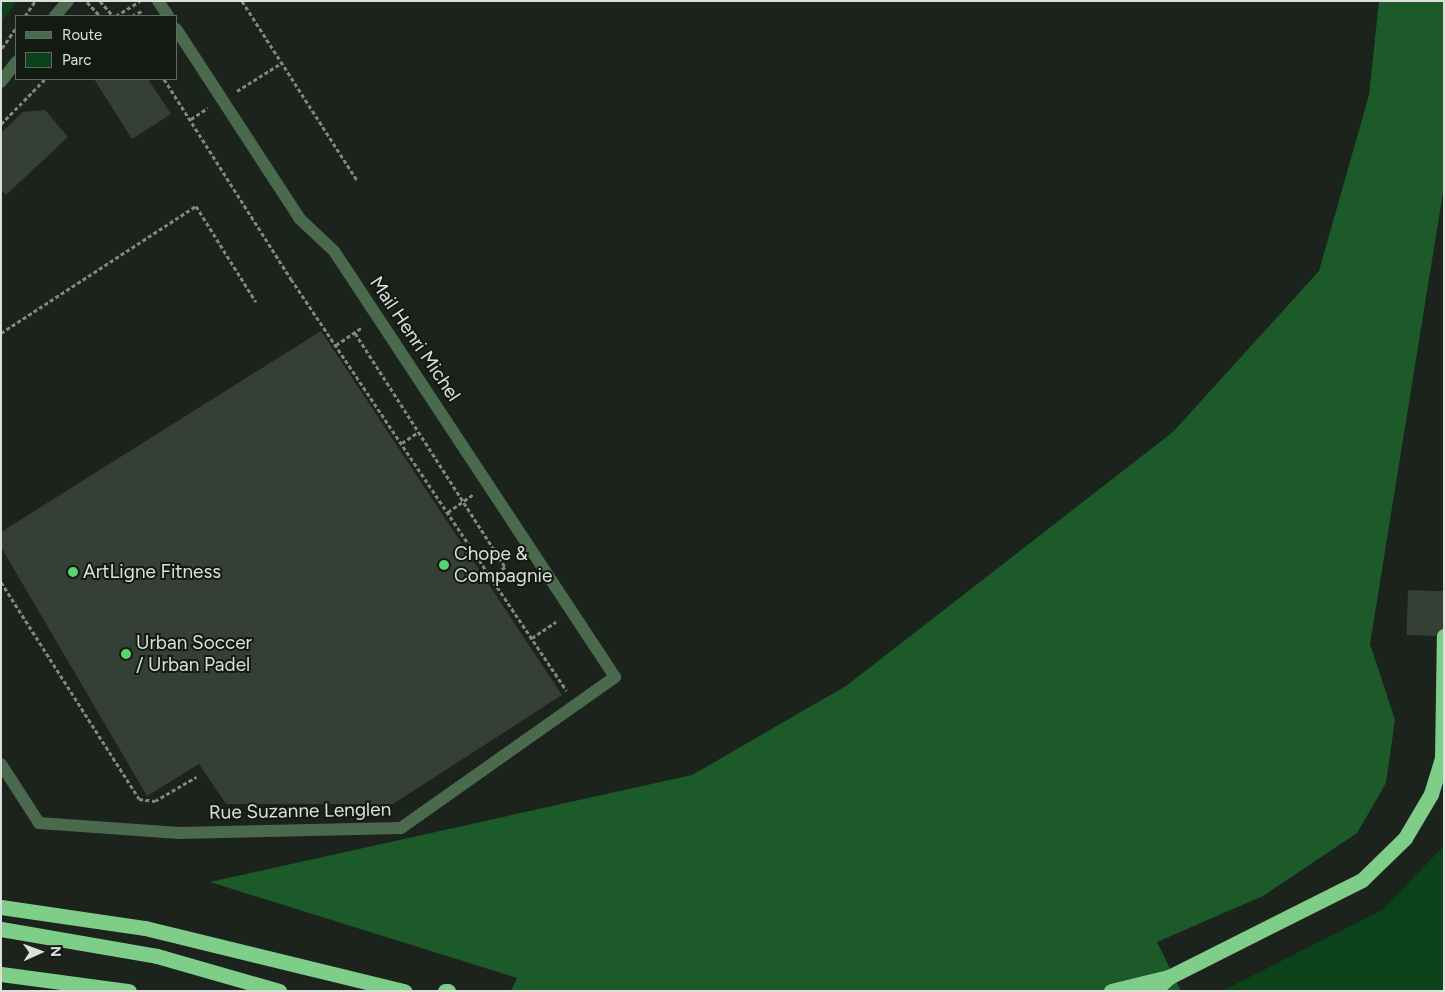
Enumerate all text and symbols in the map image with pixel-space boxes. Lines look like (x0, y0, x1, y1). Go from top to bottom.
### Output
legend (15, 15, 178, 80)
text: Route (62, 26, 102, 44)
text: Parc (62, 51, 91, 69)
street label: Mail Henri Michel (365, 272, 465, 406)
place label: Chope & Compagnie (454, 543, 552, 587)
marker: Chope & Compagnie (438, 559, 450, 571)
place label: ArtLigne Fitness (83, 561, 221, 583)
marker: ArtLigne Fitness (67, 566, 79, 578)
place label: Urban Soccer / Urban Padel (136, 632, 252, 676)
marker: Urban Soccer / Urban Padel (120, 648, 132, 660)
street label: Rue Suzanne Lenglen (209, 798, 391, 824)
north arrow (15, 927, 65, 977)
text: N (47, 946, 64, 957)

